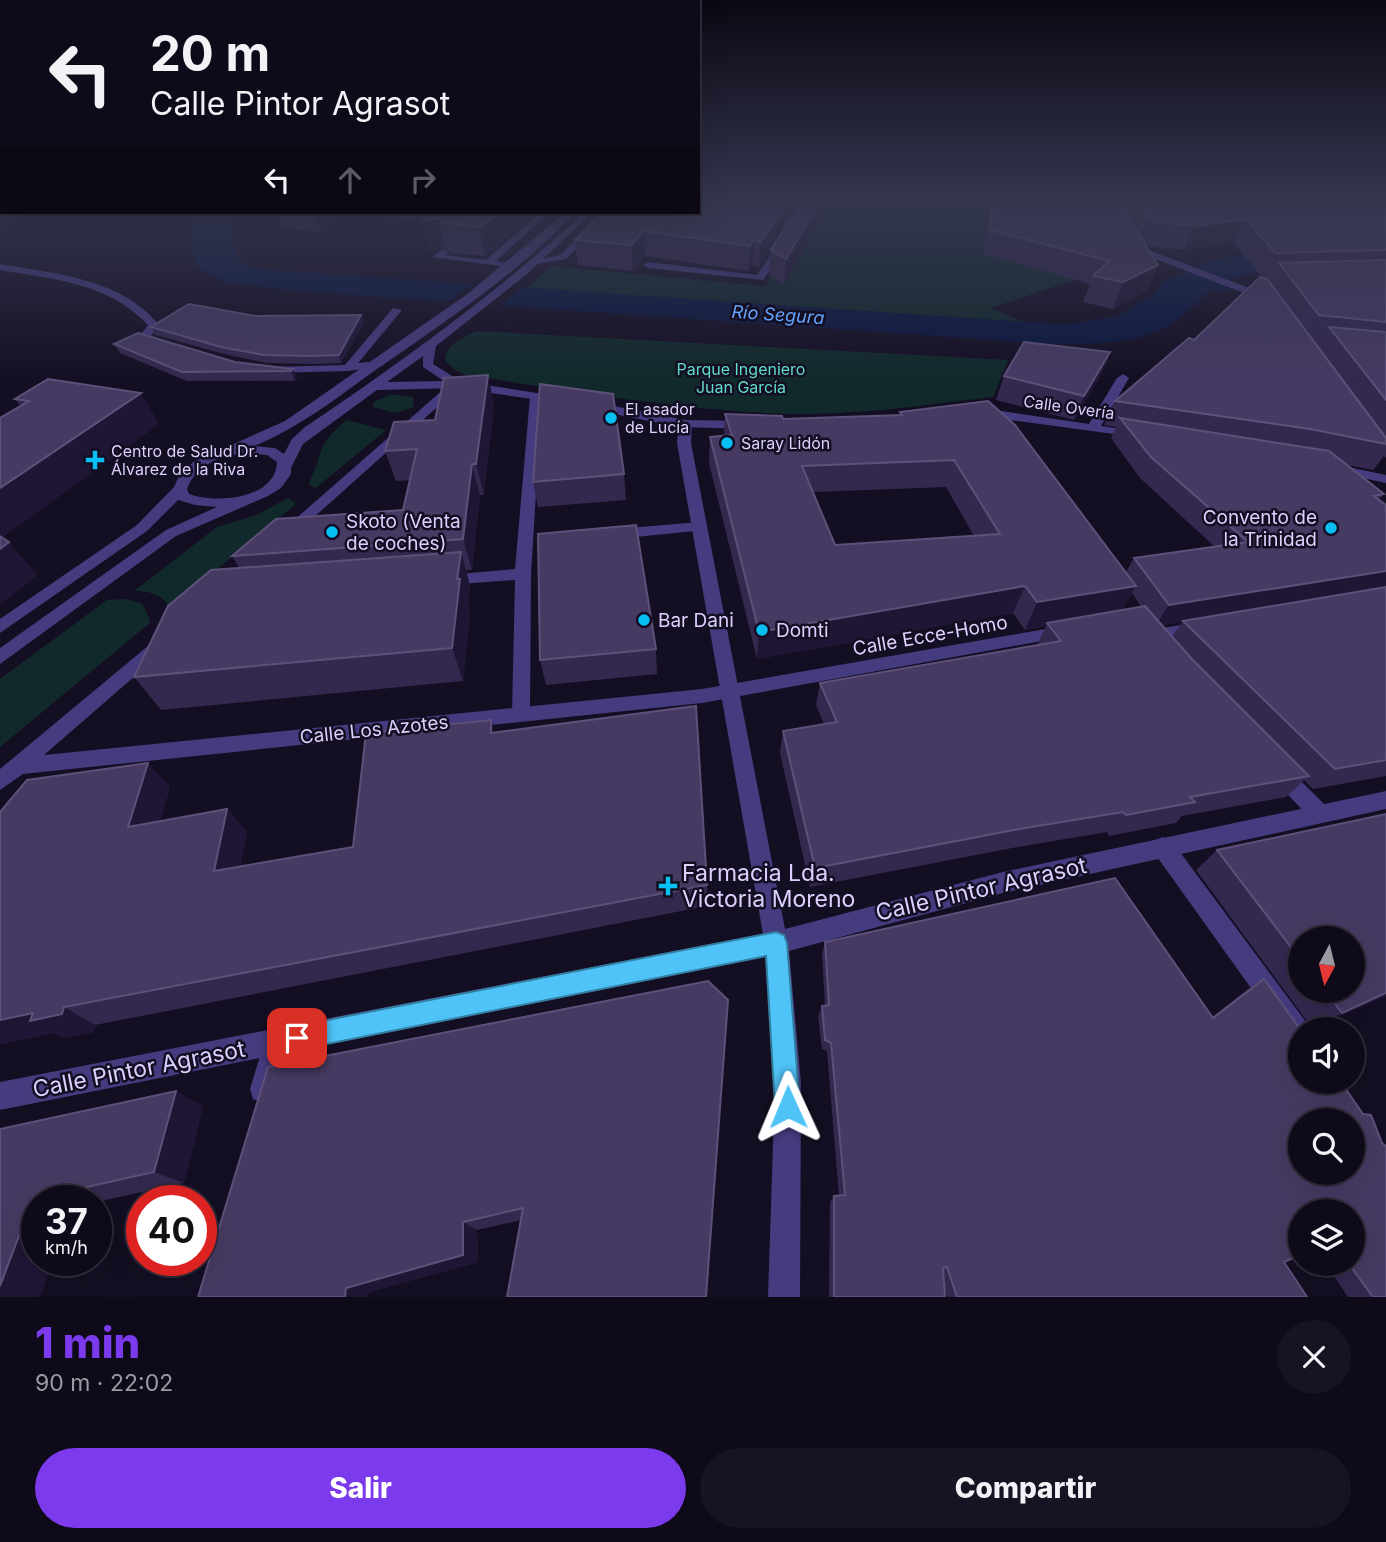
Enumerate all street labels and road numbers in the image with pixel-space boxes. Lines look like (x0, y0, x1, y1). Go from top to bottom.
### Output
street label: Calle Overía (1022, 391, 1116, 423)
street label: Calle Ecce-Homo (851, 611, 1009, 660)
street label: Calle Los Azotes (298, 710, 450, 749)
street label: Calle Pintor Agrasot (873, 851, 1090, 927)
street label: Calle Pintor Agrasot (30, 1035, 248, 1103)

